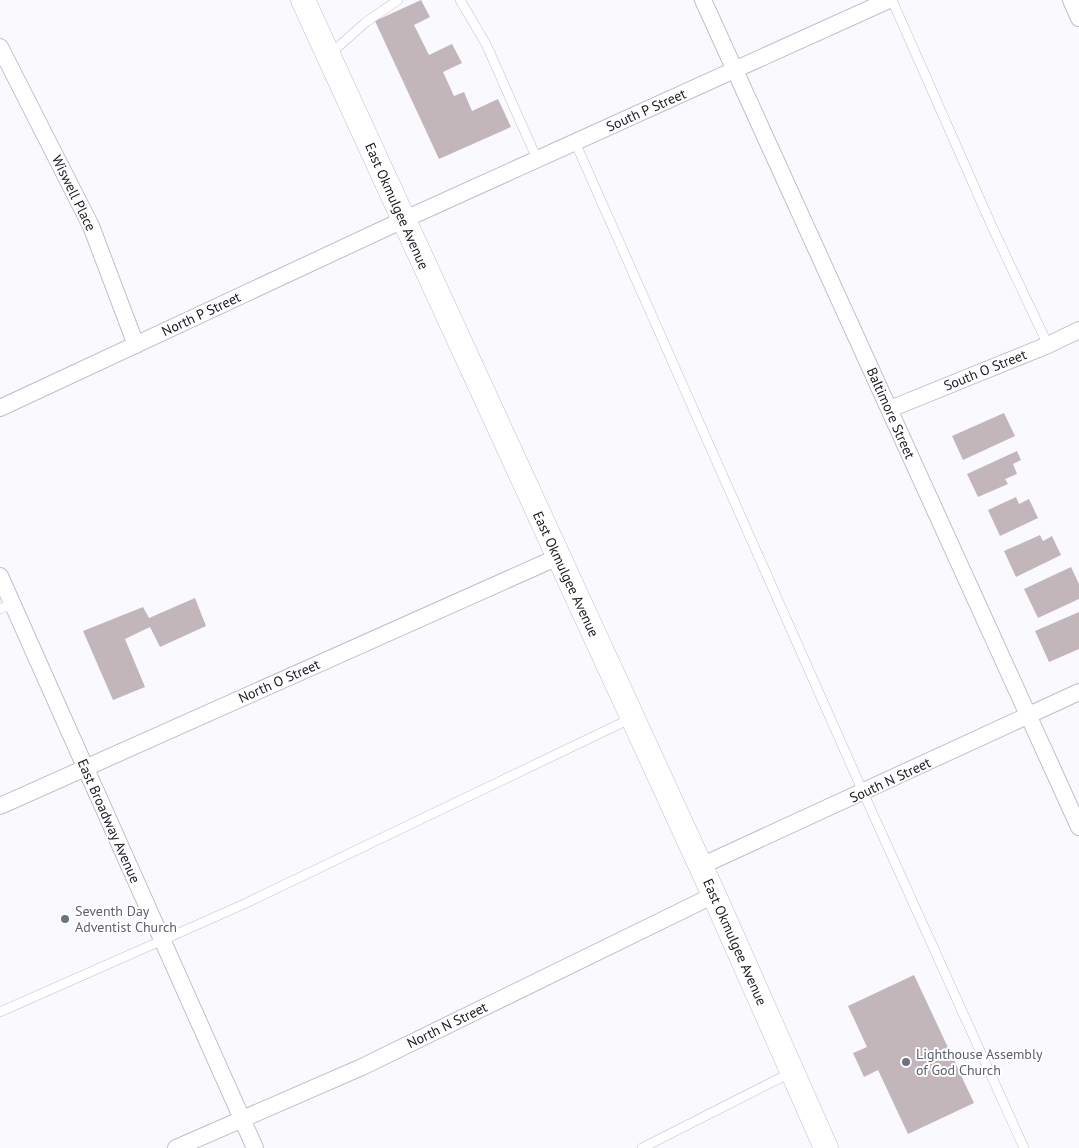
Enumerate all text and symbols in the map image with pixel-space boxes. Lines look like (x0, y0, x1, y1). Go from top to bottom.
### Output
street label: South P Street (603, 84, 689, 136)
street label: East Okmulgee Avenue (361, 140, 433, 272)
street label: Wiswell Place (48, 152, 100, 234)
street label: North P Street (159, 288, 244, 340)
street label: South O Street (941, 345, 1029, 395)
street label: Baltimore Street (863, 365, 919, 462)
street label: East Okmulgee Avenue (529, 508, 603, 640)
street label: North O Street (235, 655, 323, 707)
street label: South N Street (847, 753, 934, 807)
street label: East Broadway Avenue (74, 756, 144, 886)
street label: East Okmulgee Avenue (699, 876, 771, 1008)
place label: Seventh Day Adventist Church (75, 902, 177, 936)
marker: Seventh Day Adventist Church (59, 913, 71, 925)
street label: North N Street (404, 998, 490, 1052)
place label: Lighthouse Assembly of God Church (916, 1045, 1043, 1079)
marker: Lighthouse Assembly of God Church (900, 1056, 912, 1068)

